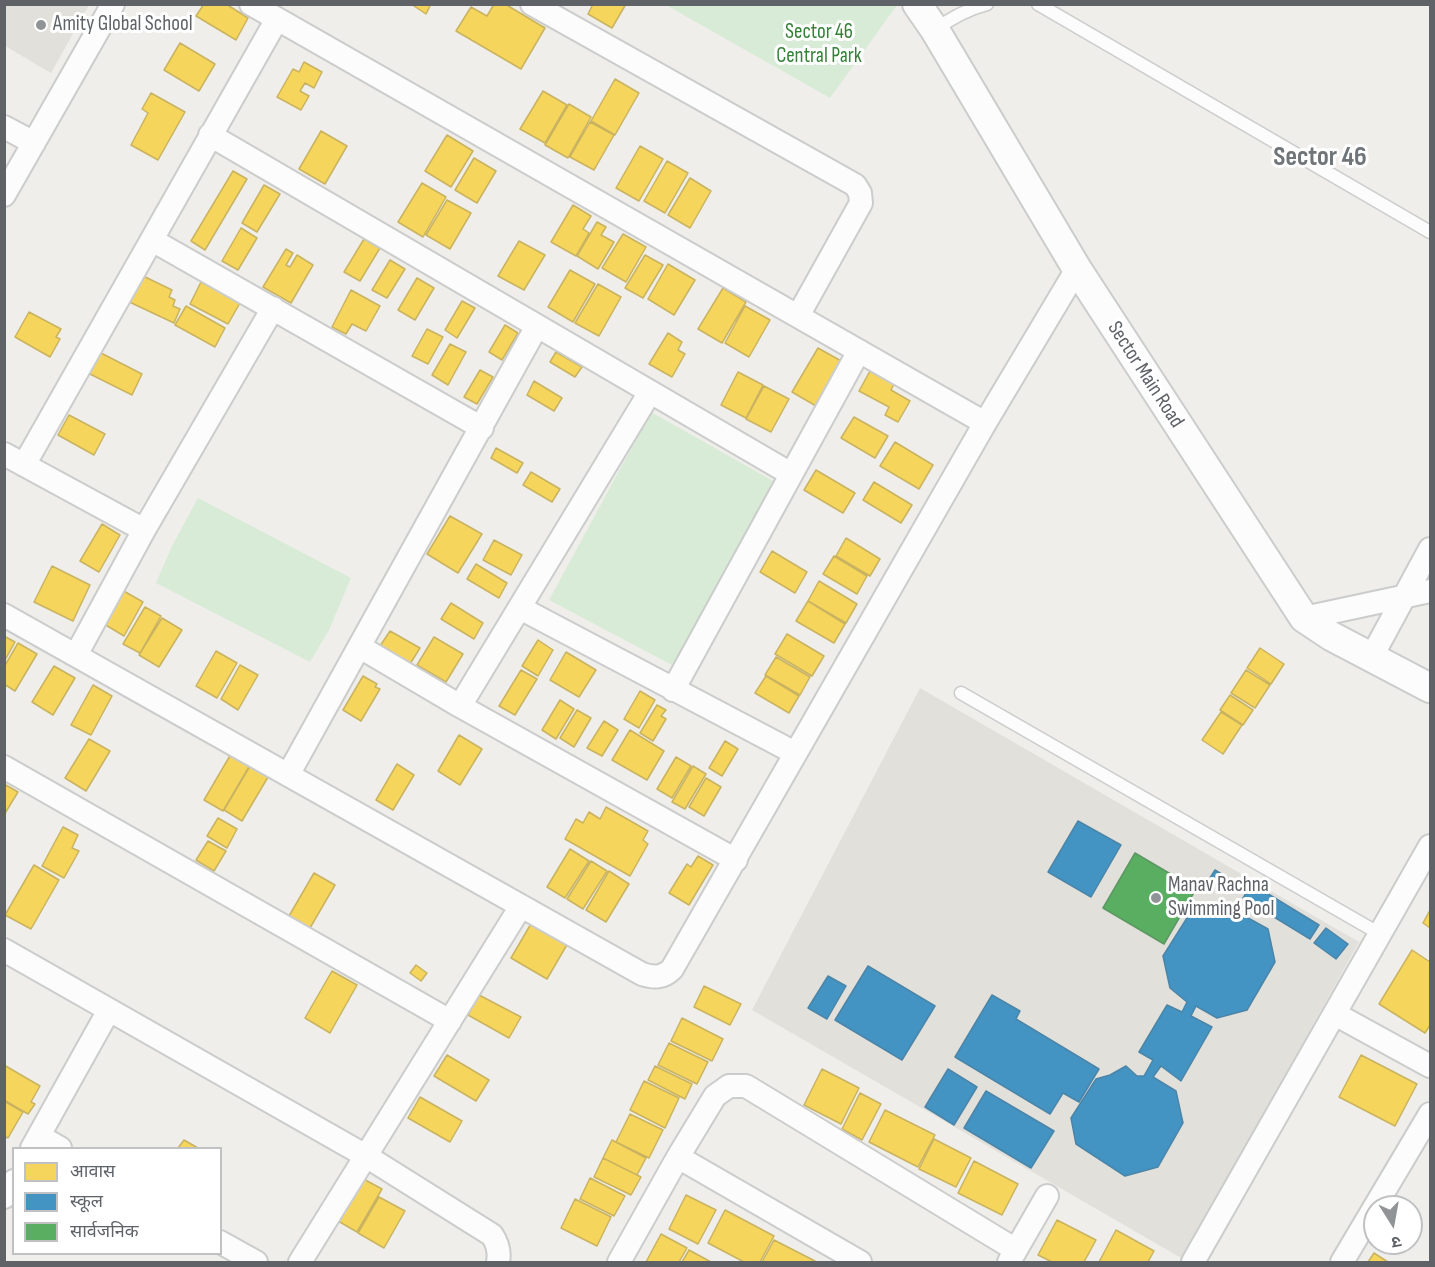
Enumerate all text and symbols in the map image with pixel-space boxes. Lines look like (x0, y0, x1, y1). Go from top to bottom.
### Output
place label: Amity Global School (53, 12, 193, 38)
marker: Amity Global School (34, 18, 48, 32)
park label: Sector 46 Central Park (776, 20, 862, 70)
district label: Sector 46 (1273, 142, 1367, 174)
street label: Sector Main Road (1101, 317, 1189, 433)
place label: Manav Rachna Swimming Pool (1168, 873, 1274, 923)
marker: Manav Rachna Swimming Pool (1149, 891, 1163, 905)
legend (12, 1147, 222, 1255)
text: आवास (70, 1161, 115, 1182)
text: स्कूल (70, 1191, 103, 1212)
north arrow (1363, 1195, 1423, 1255)
text: सार्वजनिक (70, 1221, 139, 1242)
text: उ (1390, 1231, 1403, 1251)

